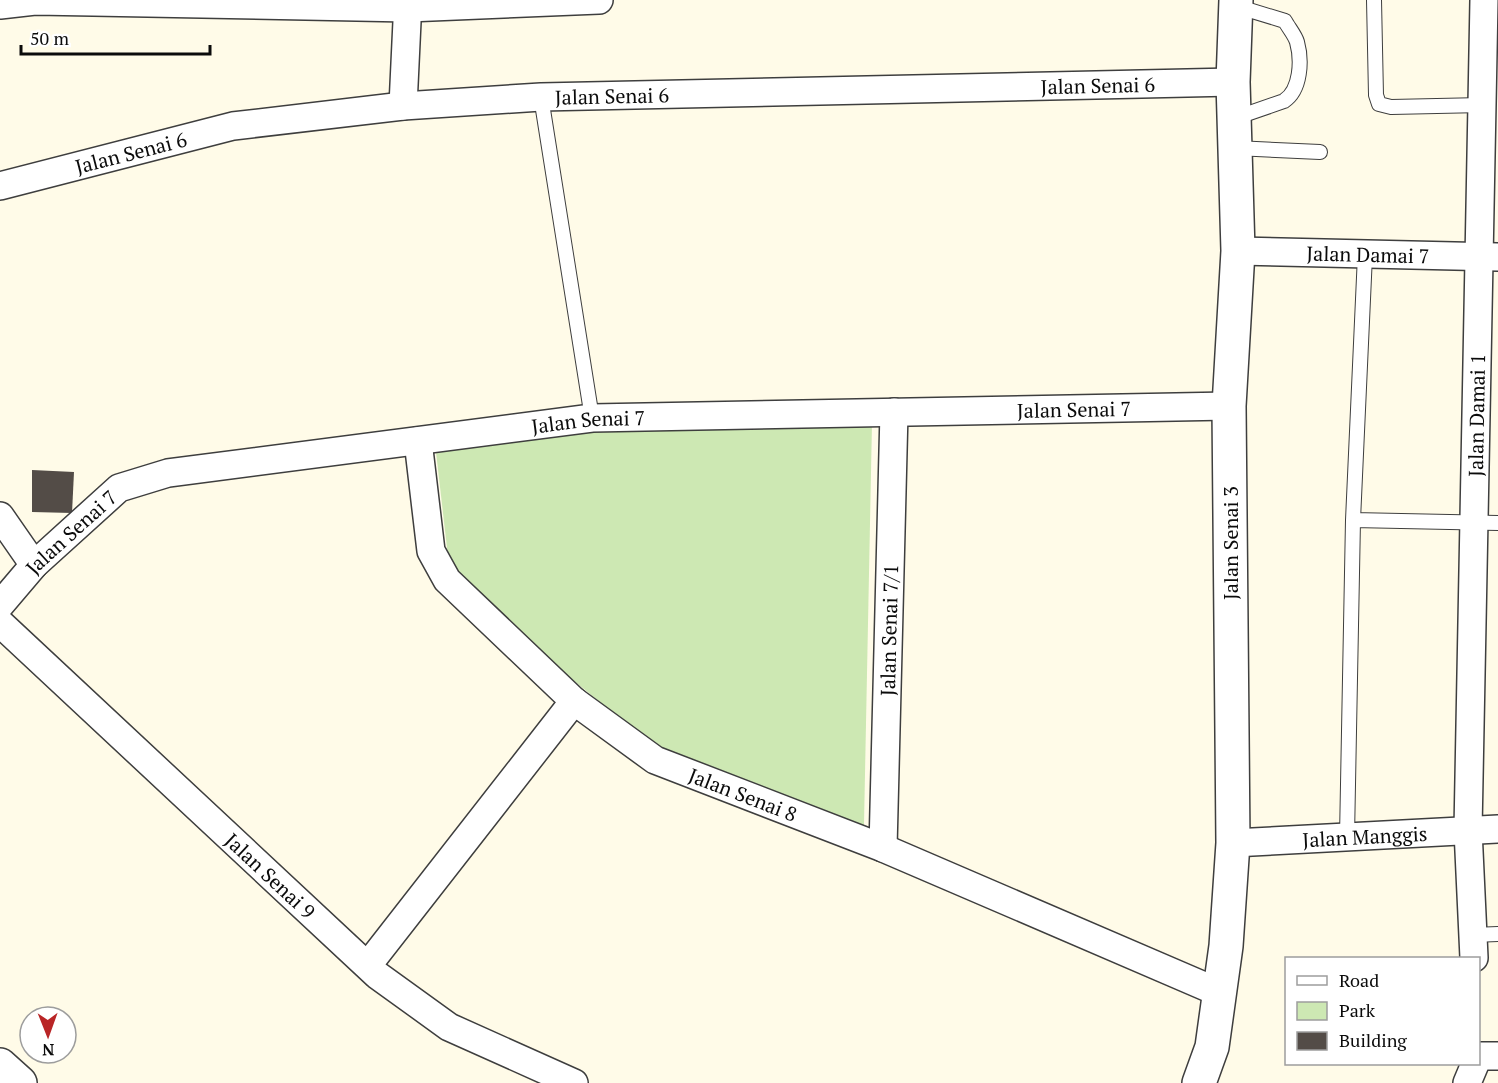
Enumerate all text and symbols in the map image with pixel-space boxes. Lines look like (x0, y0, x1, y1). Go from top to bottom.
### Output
scale bar (21, 18, 210, 56)
text: 50 m (30, 26, 70, 50)
street label: Jalan Senai 6 (1040, 70, 1156, 100)
street label: Jalan Senai 6 (555, 81, 670, 110)
street label: Jalan Senai 6 (72, 125, 190, 180)
street label: Jalan Damai 7 (1306, 239, 1430, 269)
street label: Jalan Damai 1 (1461, 353, 1491, 477)
street label: Jalan Senai 7 (1017, 394, 1131, 423)
street label: Jalan Senai 7 (530, 404, 645, 439)
street label: Jalan Senai 7 (19, 483, 122, 580)
street label: Jalan Senai 3 (1217, 486, 1244, 600)
street label: Jalan Senai 7/1 (873, 564, 904, 696)
street label: Jalan Senai 8 (685, 761, 801, 827)
street label: Jalan Manggis (1302, 819, 1428, 853)
street label: Jalan Senai 9 (219, 827, 321, 924)
legend (1285, 957, 1480, 1065)
text: Road (1339, 968, 1379, 992)
text: Park (1339, 998, 1376, 1022)
north arrow (18, 1005, 78, 1065)
text: Building (1339, 1028, 1407, 1052)
text: N (42, 1039, 55, 1061)

